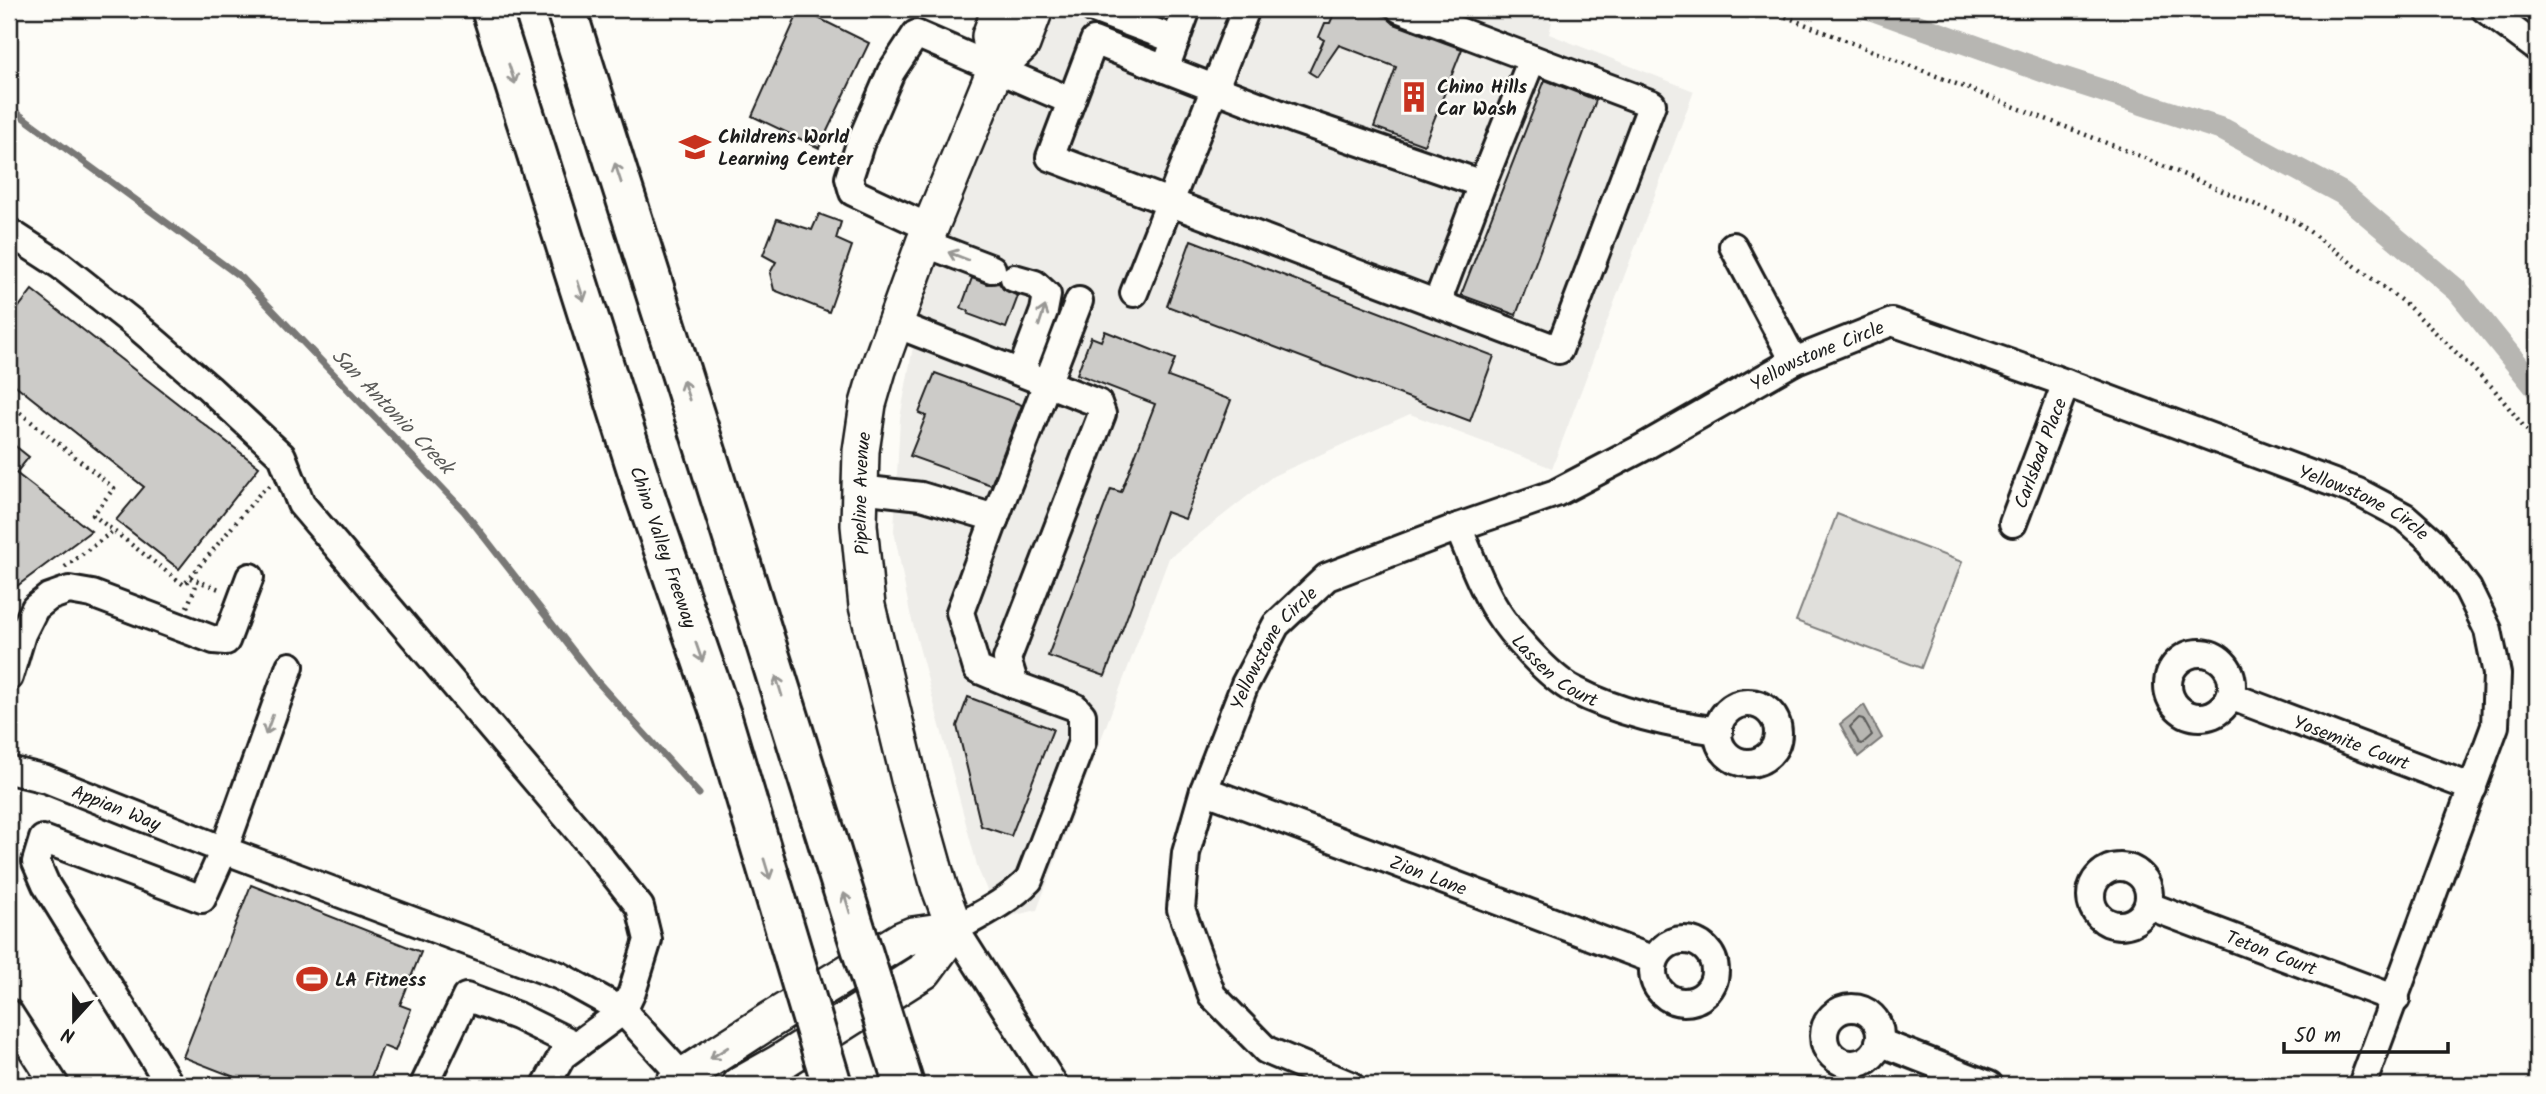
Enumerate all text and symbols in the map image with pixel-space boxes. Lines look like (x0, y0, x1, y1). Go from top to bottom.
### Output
one-way arrow (506, 63, 519, 85)
place label: Chino Hills Car Wash (1437, 73, 1527, 125)
building icon: Chino Hills Car Wash (1397, 80, 1431, 114)
place label: Childrens World Learning Center (718, 123, 854, 175)
school or university icon: Childrens World Learning Center (678, 130, 712, 164)
one-way arrow (610, 162, 623, 184)
one-way arrow (947, 249, 969, 261)
one-way arrow (575, 279, 588, 301)
one-way arrow (1037, 306, 1049, 328)
street label: Yellowstone Circle (1745, 313, 1889, 400)
water label: San Antonio Creek (323, 341, 463, 485)
one-way arrow (679, 379, 692, 401)
street label: Carlsbad Place (2007, 393, 2076, 513)
street label: Pipeline Avenue (846, 429, 881, 557)
street label: Yellowstone Circle (2293, 458, 2435, 549)
street label: Chino Valley Freeway (620, 462, 704, 634)
street label: Yellowstone Circle (1223, 580, 1326, 715)
street label: Lassen Court (1503, 628, 1603, 717)
one-way arrow (693, 641, 706, 663)
one-way arrow (772, 675, 785, 697)
street label: Yosemite Court (2288, 708, 2414, 780)
one-way arrow (262, 714, 274, 736)
street label: Appian Way (67, 778, 166, 841)
street label: Zion Lane (1385, 848, 1471, 905)
one-way arrow (762, 858, 775, 880)
one-way arrow (840, 893, 853, 915)
street label: Teton Court (2221, 923, 2321, 985)
sports icon: LA Fitness (295, 962, 329, 996)
place label: LA Fitness (335, 966, 426, 996)
north arrow (38, 986, 108, 1056)
scale bar (2284, 1010, 2448, 1054)
text: N (58, 1018, 80, 1050)
text: 50 m (2294, 1020, 2341, 1053)
one-way arrow (710, 1046, 730, 1060)

